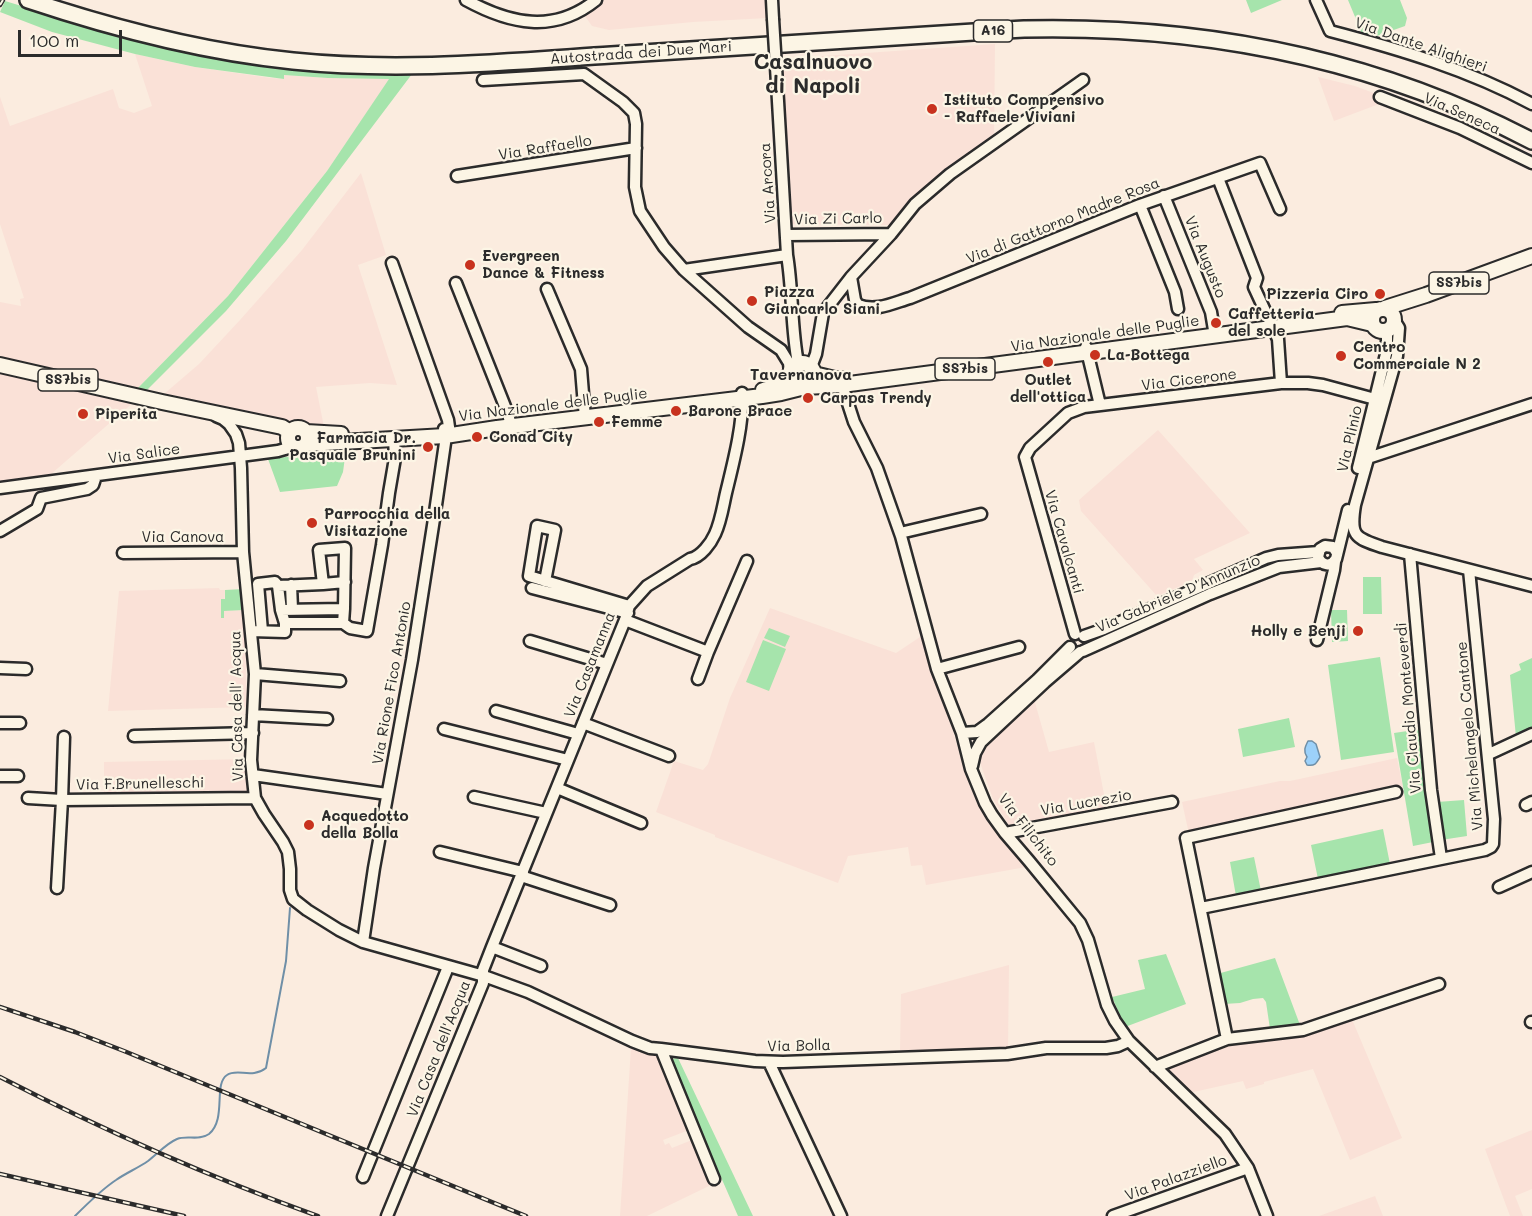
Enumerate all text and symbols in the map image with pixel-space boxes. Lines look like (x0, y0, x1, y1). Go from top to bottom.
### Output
street label: Via Dante Alighieri (1352, 14, 1490, 76)
scale bar (21, 18, 124, 56)
road number: A16 (974, 20, 1012, 42)
text: 100 m (29, 28, 79, 52)
street label: Autostrada dei Due Mari (549, 38, 733, 68)
district label: Casalnuovo di Napoli (754, 50, 872, 100)
street label: Via Seneca (1421, 89, 1503, 139)
place label: Istituto Comprensivo - Raffaele Viviani (944, 91, 1104, 126)
marker: Istituto Comprensivo - Raffaele Viviani (925, 102, 939, 116)
street label: Via Raffaello (497, 132, 593, 164)
street label: Via Arcora (756, 142, 780, 224)
street label: Via di Gattorno Madre Rosa (964, 174, 1162, 268)
street label: Via Zi Carlo (794, 209, 882, 229)
street label: Via Augusto (1180, 213, 1230, 301)
place label: Evergreen Dance & Fitness (482, 247, 605, 282)
marker: Evergreen Dance & Fitness (463, 258, 477, 272)
road number: SS7bis (1429, 272, 1489, 294)
place label: Piazza Giancarlo Siani (764, 283, 880, 318)
place label: Pizzeria Ciro (1266, 285, 1368, 303)
marker: Pizzeria Ciro (1373, 287, 1387, 301)
marker: Piazza Giancarlo Siani (745, 294, 759, 308)
place label: Caffetteria del sole (1228, 305, 1314, 340)
street label: Via Nazionale delle Puglie (1010, 312, 1200, 356)
marker: Caffetteria del sole (1209, 316, 1223, 330)
place label: Centro Commerciale N 2 (1353, 338, 1481, 373)
place label: La Bottega (1107, 346, 1190, 364)
marker: La Bottega (1088, 348, 1102, 362)
marker: Centro Commerciale N 2 (1334, 349, 1348, 363)
marker: Outlet dell'ottica (1041, 355, 1055, 369)
road number: SS7bis (935, 358, 995, 380)
district label: Tavernanova (750, 365, 852, 385)
street label: Via Cicerone (1140, 365, 1238, 395)
road number: SS7bis (38, 369, 98, 391)
place label: Outlet dell'ottica (1010, 371, 1086, 406)
street label: Via Nazionale delle Puglie (457, 384, 649, 426)
place label: Carpas Trendy (820, 389, 932, 407)
marker: Carpas Trendy (801, 391, 815, 405)
place label: Barone Brace (688, 402, 792, 420)
marker: Barone Brace (669, 404, 683, 418)
street label: Via Plinio (1334, 404, 1366, 474)
place label: Piperita (95, 405, 157, 423)
marker: Piperita (76, 407, 90, 421)
place label: Femme (611, 413, 662, 431)
marker: Femme (592, 415, 606, 429)
place label: Conad City (489, 428, 573, 446)
place label: Farmacia Dr. Pasquale Brunini (289, 429, 416, 464)
marker: Conad City (470, 430, 484, 444)
street label: Via Salice (107, 440, 181, 468)
marker: Farmacia Dr. Pasquale Brunini (421, 440, 435, 454)
street label: Via Cavalcanti (1041, 488, 1087, 596)
place label: Parrocchia della Visitazione (324, 505, 450, 540)
marker: Parrocchia della Visitazione (305, 516, 319, 530)
street label: Via Canova (142, 528, 224, 546)
street label: Via Gabriele D'Annunzio (1093, 551, 1263, 637)
street label: Via Rione Fico Antonio (369, 600, 415, 766)
street label: Via Casamanna (561, 610, 619, 720)
street label: Via Claudio Monteverdi (1393, 621, 1425, 795)
place label: Holly e Benji (1250, 622, 1346, 640)
marker: Holly e Benji (1351, 624, 1365, 638)
street label: Via Casa dell' Acqua (227, 631, 247, 781)
street label: Via Michelangelo Cantone (1453, 641, 1487, 831)
street label: Via F.Brunelleschi (76, 774, 204, 794)
street label: Via Lucrezio (1039, 786, 1133, 820)
street label: Via Filichito (994, 790, 1062, 870)
place label: Acquedotto della Bolla (321, 807, 409, 842)
marker: Acquedotto della Bolla (302, 818, 316, 832)
street label: Via Casa dell'Acqua (403, 978, 475, 1120)
street label: Via Bolla (767, 1036, 831, 1056)
street label: Via Palazziello (1123, 1151, 1229, 1205)

